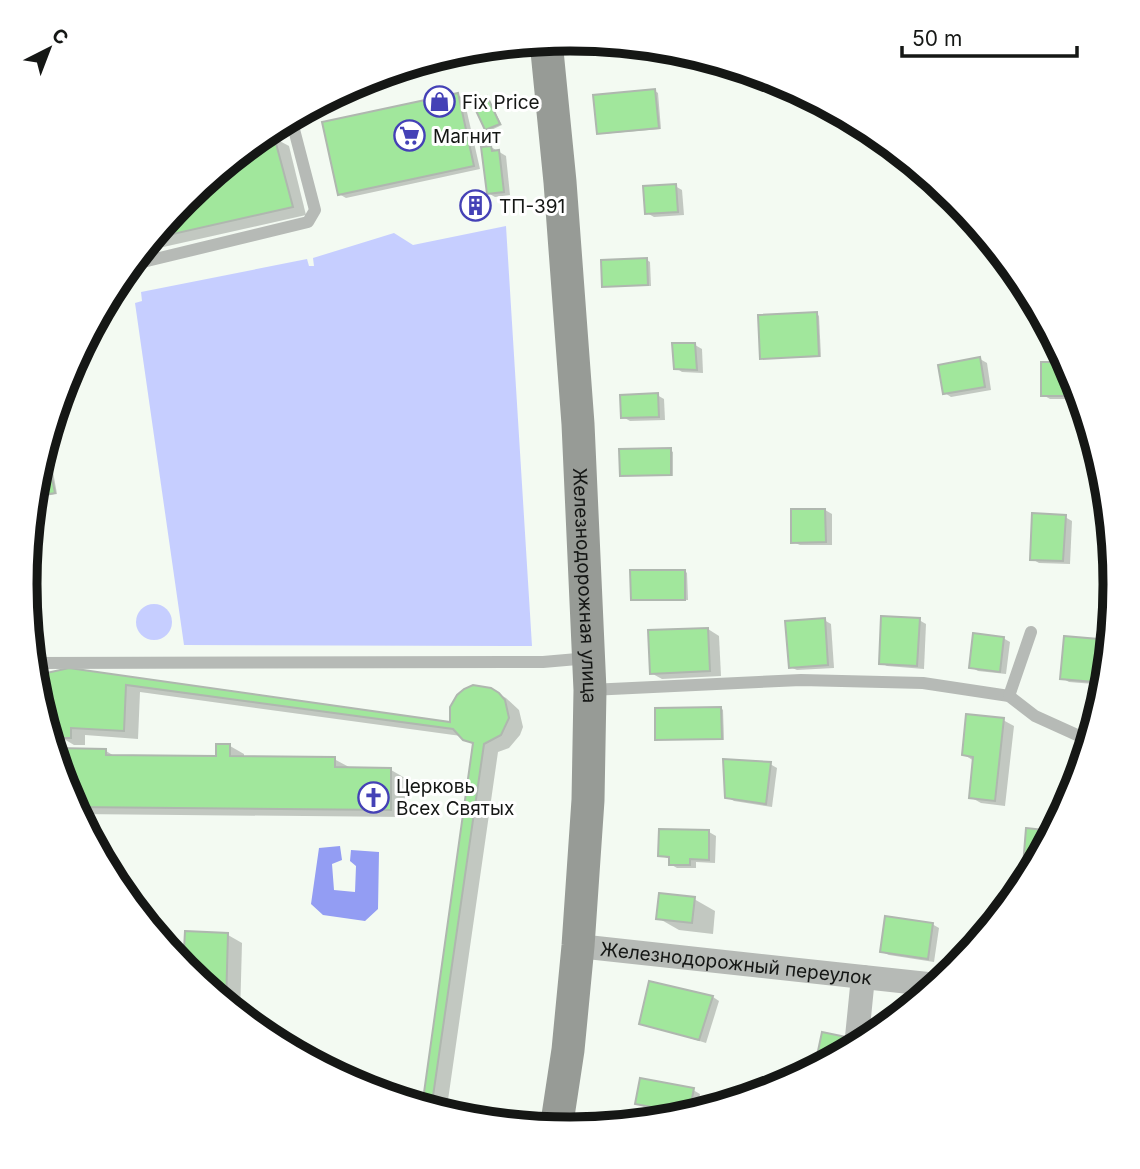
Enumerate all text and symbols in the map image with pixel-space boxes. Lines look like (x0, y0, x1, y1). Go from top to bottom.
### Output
north arrow (14, 14, 84, 84)
scale bar (902, 14, 1077, 58)
text: С (47, 23, 73, 50)
text: 50 m (912, 26, 962, 51)
shop icon: Fix Price (422, 85, 456, 119)
place label: Fix Price (462, 91, 540, 114)
supermarket icon: Магнит (393, 119, 427, 153)
place label: Магнит (433, 125, 501, 148)
building icon: ТП-391 (459, 189, 493, 223)
place label: ТП-391 (499, 195, 565, 218)
street label: Железнодорожная улица (568, 467, 602, 704)
place label: Церковь Всех Святых (396, 775, 514, 820)
church icon: Церковь Всех Святых (356, 780, 390, 814)
street label: Железнодорожный переулок (599, 937, 874, 989)

